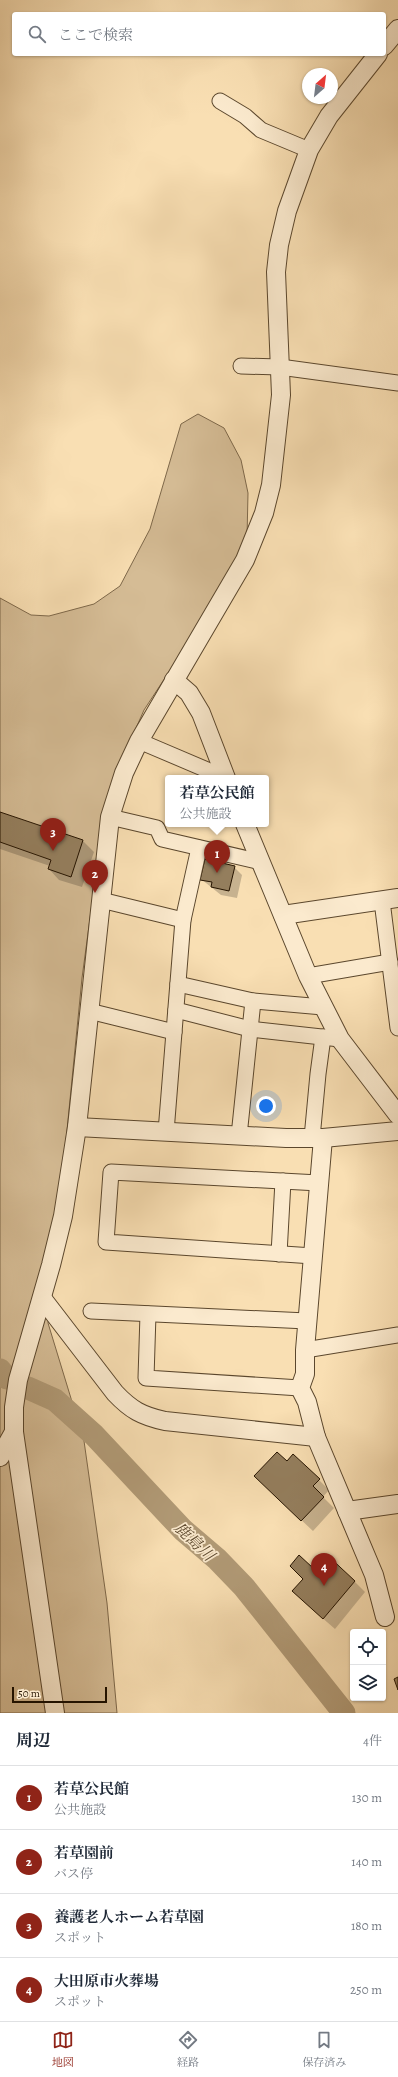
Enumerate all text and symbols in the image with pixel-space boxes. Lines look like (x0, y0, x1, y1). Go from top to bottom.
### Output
search box (12, 12, 386, 56)
icon: search (26, 23, 48, 45)
text: ここで検索 (58, 25, 133, 45)
north arrow (302, 68, 338, 104)
popup (165, 775, 269, 827)
text: 若草公民館 (179, 783, 255, 803)
text: 公共施設 (179, 805, 232, 822)
pin: 3 (40, 818, 66, 851)
pin: 1 (204, 840, 230, 873)
pin: 2 (82, 860, 108, 893)
your location (256, 1096, 276, 1116)
water label: 鹿島川 (169, 1517, 221, 1568)
pin: 4 (311, 1553, 337, 1586)
map controls (350, 1629, 386, 1701)
button: locate (350, 1629, 386, 1665)
button: layers (350, 1665, 386, 1701)
scale bar (12, 1685, 107, 1704)
text: 50 m (18, 1686, 40, 1701)
text: 周辺 (16, 1729, 50, 1752)
text: 4件 (363, 1732, 382, 1749)
text: 若草公民館 (54, 1779, 129, 1799)
text: 1 (27, 1789, 31, 1806)
text: 130 m (352, 1789, 382, 1806)
text: 公共施設 (54, 1801, 106, 1818)
text: 若草園前 (54, 1843, 114, 1863)
text: 2 (26, 1853, 32, 1870)
text: 140 m (351, 1853, 382, 1870)
text: バス停 (54, 1865, 93, 1882)
text: 養護老人ホーム若草園 (54, 1907, 204, 1927)
text: 3 (26, 1917, 32, 1934)
text: 180 m (351, 1917, 382, 1934)
text: スポット (54, 1929, 106, 1946)
text: 大田原市火葬場 (54, 1971, 159, 1991)
text: 4 (26, 1981, 32, 1998)
text: 250 m (350, 1981, 382, 1998)
text: スポット (54, 1993, 106, 2010)
tab: 地図 (52, 2029, 74, 2070)
tab: 経路 (177, 2029, 199, 2070)
tab: 保存済み (302, 2029, 346, 2070)

